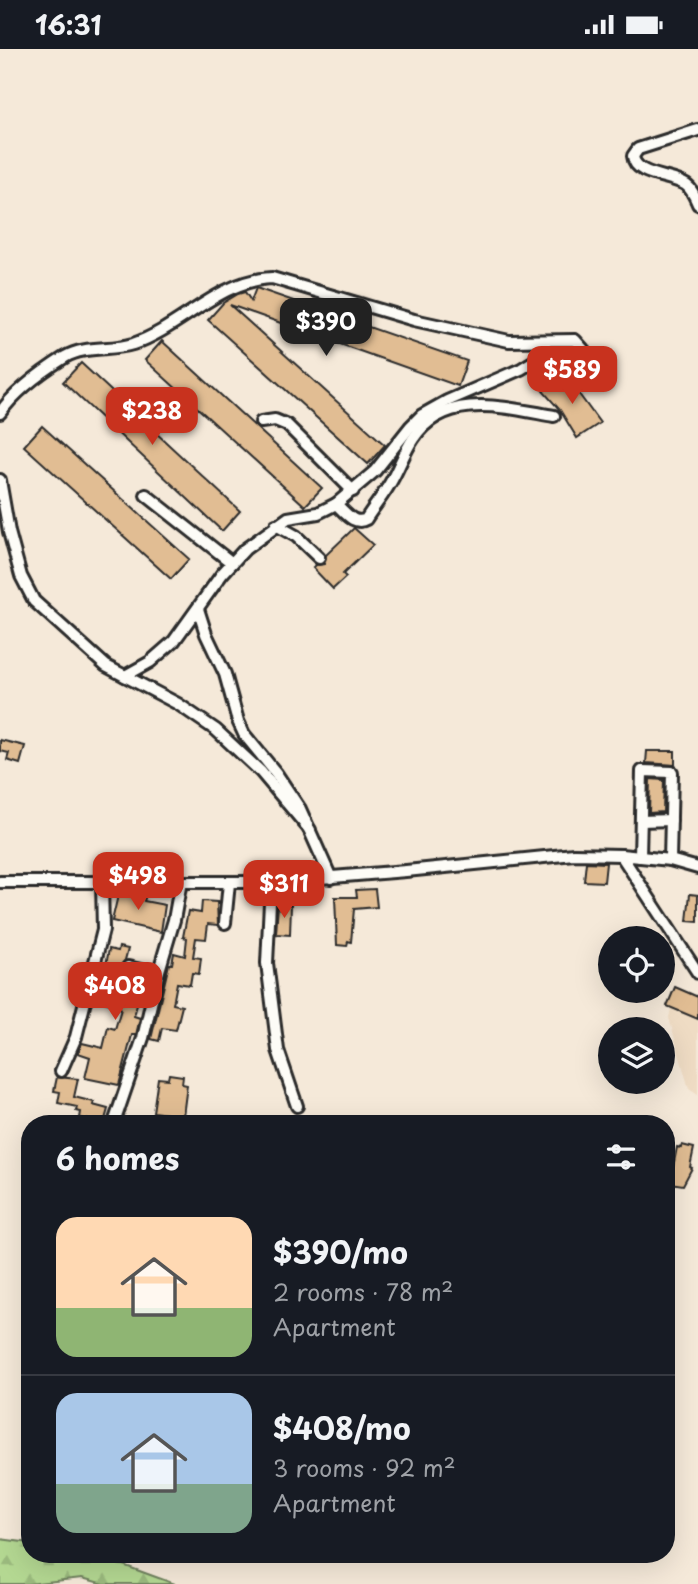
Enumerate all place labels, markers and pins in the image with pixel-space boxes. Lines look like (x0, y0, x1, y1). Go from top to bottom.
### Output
pin: $390 (285, 299, 367, 358)
pin: $589 (531, 347, 613, 406)
pin: $238 (111, 387, 193, 447)
pin: $498 (97, 853, 179, 912)
pin: $311 (243, 861, 325, 920)
pin: $408 (74, 963, 156, 1022)

